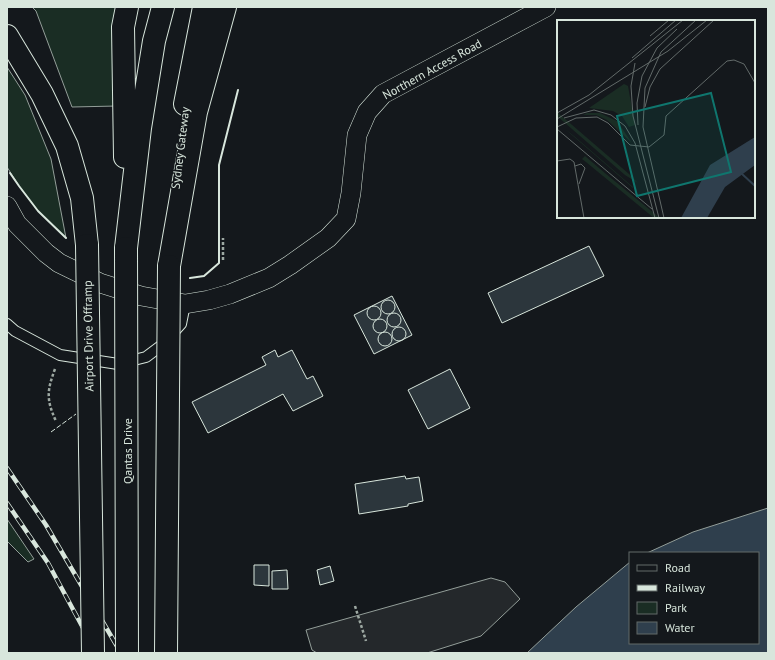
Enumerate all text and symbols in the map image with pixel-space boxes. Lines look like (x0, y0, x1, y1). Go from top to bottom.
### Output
inset map (557, 20, 755, 218)
street label: Northern Access Road (380, 36, 484, 102)
street label: Sydney Gateway (168, 106, 193, 190)
street label: Airport Drive Offramp (80, 280, 96, 392)
street label: Qantas Drive (120, 418, 135, 484)
legend (629, 552, 759, 644)
text: Road (665, 560, 690, 575)
text: Railway (665, 580, 705, 595)
text: Park (665, 600, 687, 615)
text: Water (665, 620, 695, 635)

